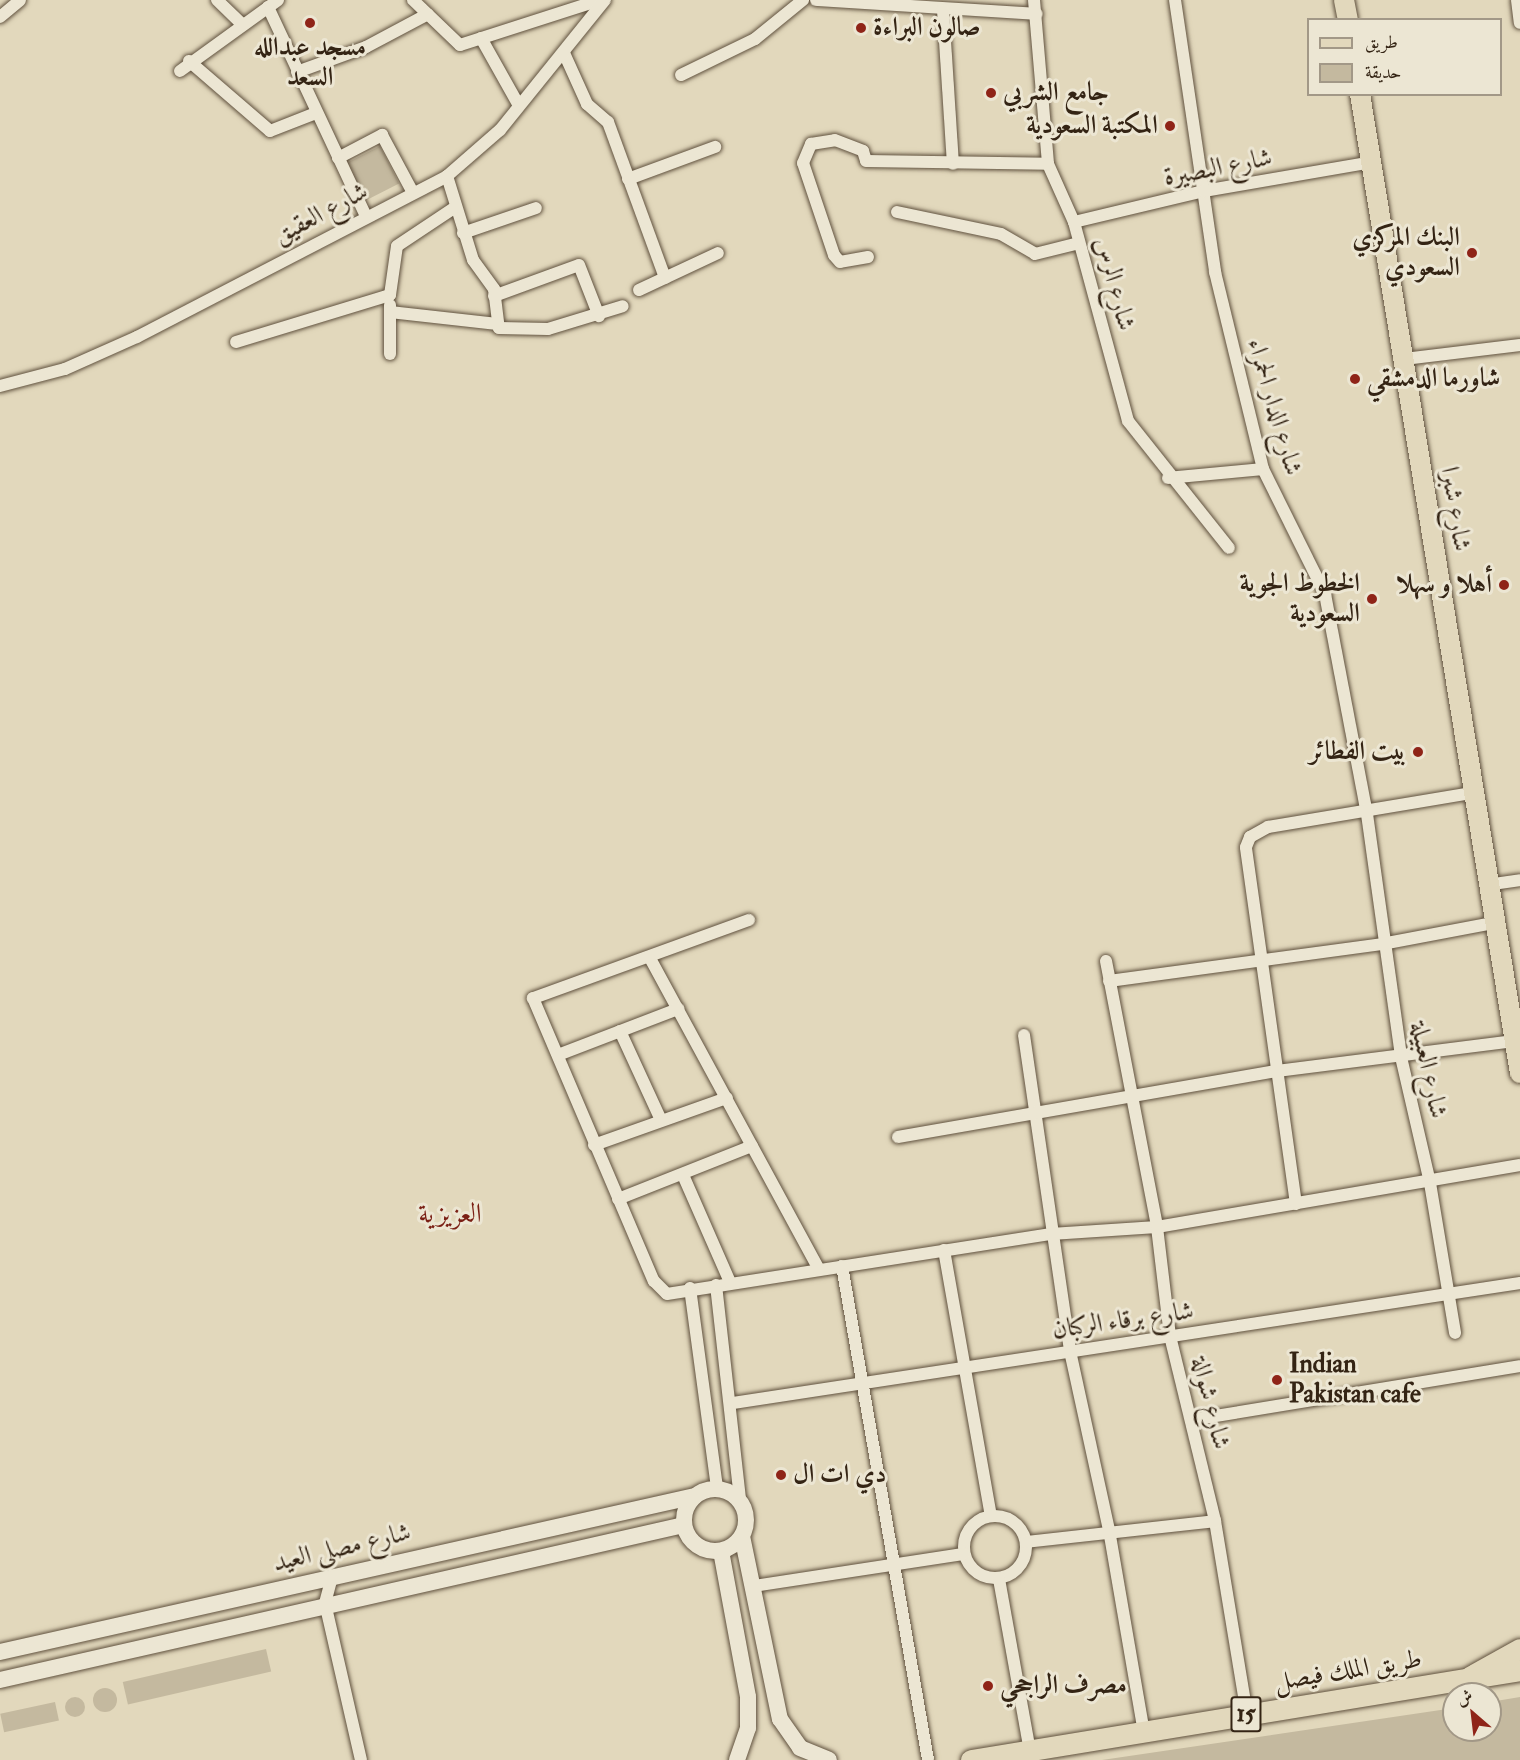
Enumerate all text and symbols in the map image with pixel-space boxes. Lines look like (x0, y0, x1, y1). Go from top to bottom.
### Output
place label: صالون البراءة (873, 12, 981, 44)
marker: مسجد عبدالله السعد (303, 16, 317, 30)
legend (1307, 18, 1502, 96)
marker: صالون البراءة (854, 21, 868, 35)
text: طريق (1365, 31, 1398, 54)
place label: مسجد عبدالله السعد (254, 32, 366, 94)
text: حديقة (1365, 61, 1401, 84)
place label: جامع الشربي (1003, 77, 1109, 109)
marker: جامع الشربي (984, 86, 998, 100)
place label: المكتبة السعودية (1026, 110, 1158, 142)
marker: المكتبة السعودية (1163, 119, 1177, 133)
street label: شارع البصيرة (1161, 142, 1275, 194)
street label: شارع العقيق (269, 176, 373, 252)
place label: البنك المركزي السعودي (1352, 222, 1460, 284)
street label: شارع الرس (1087, 234, 1141, 334)
marker: البنك المركزي السعودي (1465, 246, 1479, 260)
street label: شارع الدار الحمراء (1240, 335, 1308, 479)
place label: شاورما الدمشقي (1367, 363, 1500, 395)
marker: شاورما الدمشقي (1348, 372, 1362, 386)
street label: شارع شبرا (1433, 464, 1477, 554)
place label: الخطوط الجوية السعودية (1240, 568, 1360, 630)
place label: أهلا و سهلا (1396, 569, 1492, 601)
marker: أهلا و سهلا (1497, 578, 1511, 592)
marker: الخطوط الجوية السعودية (1365, 592, 1379, 606)
place label: بيت الفطائر (1309, 736, 1406, 768)
marker: بيت الفطائر (1411, 745, 1425, 759)
street label: شارع العبيلة (1403, 1019, 1453, 1121)
district label: العزيزية (418, 1198, 482, 1230)
street label: شارع برقاء الركبان (1050, 1296, 1196, 1346)
place label: Indian Pakistan cafe (1289, 1349, 1421, 1410)
street label: شارع شوالة (1183, 1354, 1237, 1452)
marker: Indian Pakistan cafe (1270, 1373, 1284, 1387)
place label: دي ات ال (793, 1459, 887, 1491)
marker: دي ات ال (774, 1468, 788, 1482)
street label: شارع مصلى العيد (270, 1517, 414, 1579)
street label: طريق الملك فيصل (1272, 1644, 1424, 1698)
place label: مصرف الراجحي (1000, 1670, 1127, 1702)
marker: مصرف الراجحي (981, 1679, 995, 1693)
north arrow (1442, 1682, 1502, 1742)
text: ش (1453, 1685, 1476, 1710)
road number: 15 (1230, 1693, 1262, 1735)

